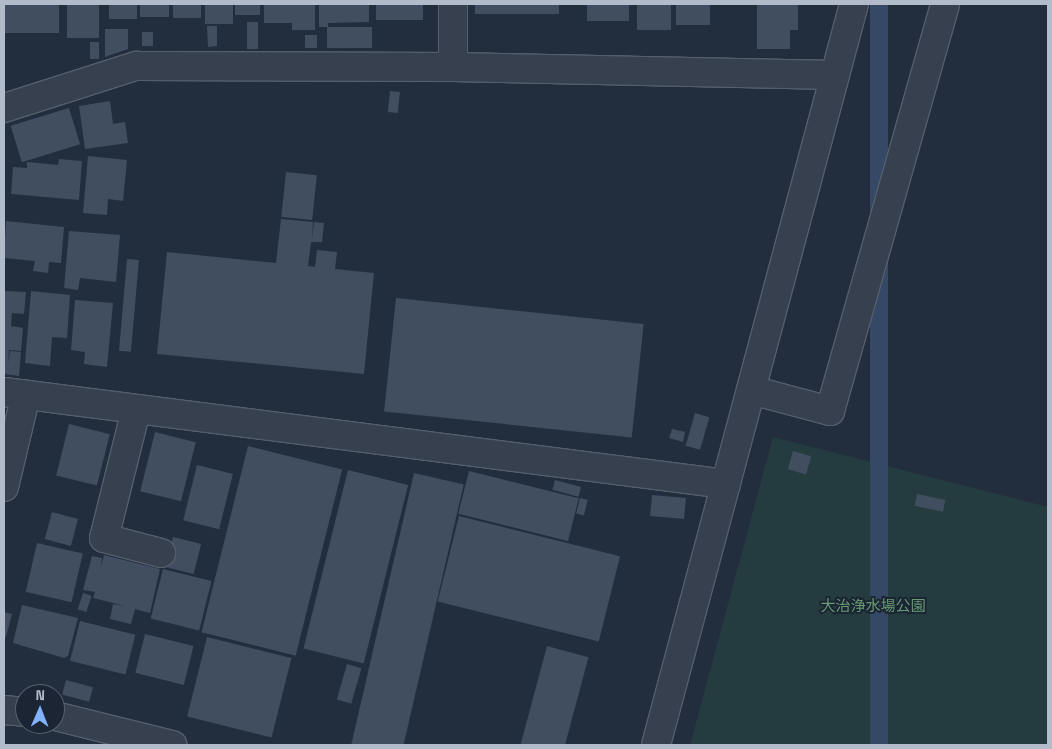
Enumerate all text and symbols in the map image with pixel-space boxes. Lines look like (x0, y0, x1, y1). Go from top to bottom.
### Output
park label: 大治浄水場公園 (821, 597, 925, 615)
north arrow (15, 684, 65, 734)
text: N (35, 686, 45, 704)

